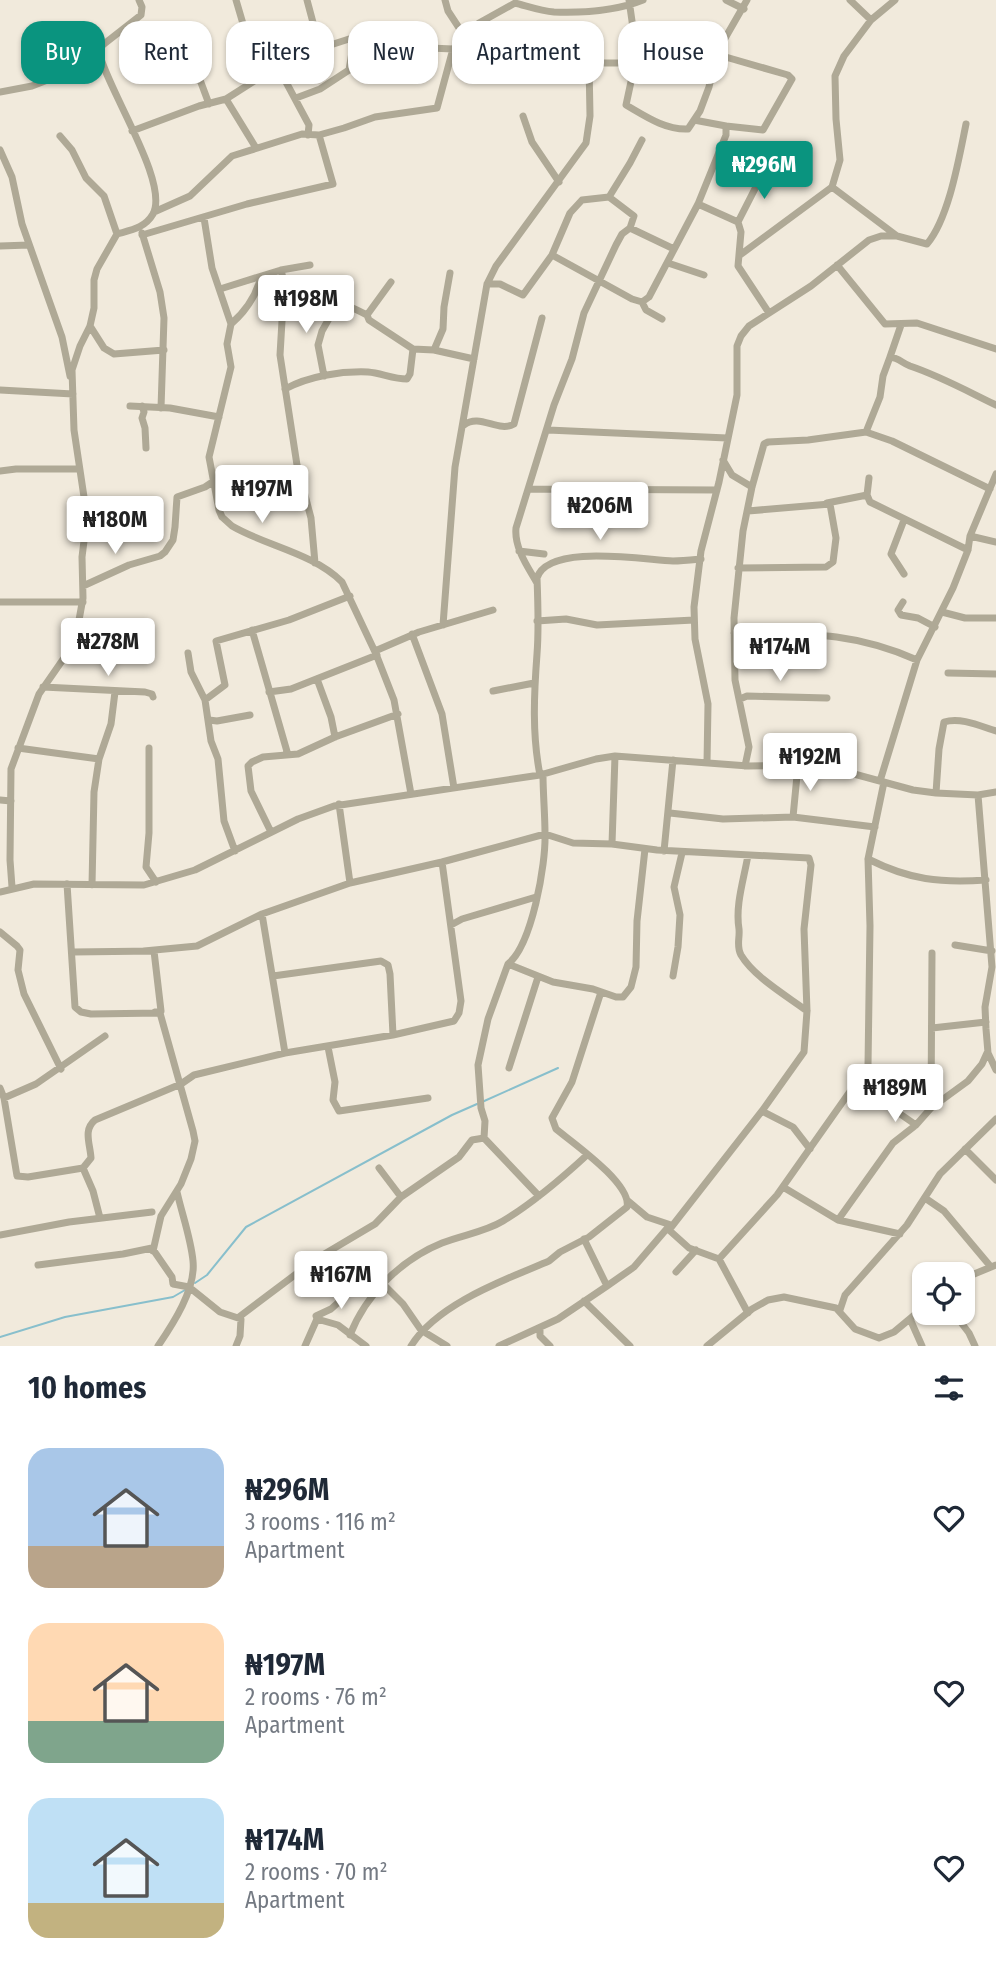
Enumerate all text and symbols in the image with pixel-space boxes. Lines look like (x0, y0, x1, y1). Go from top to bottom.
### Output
chip: Buy (21, 21, 105, 84)
chip: Rent (119, 21, 212, 84)
chip: Filters (226, 21, 334, 84)
chip: New (348, 21, 438, 84)
chip: Apartment (452, 21, 604, 84)
chip: House (618, 21, 728, 84)
pin: ₦296M (715, 142, 813, 201)
text: ₦296M (732, 150, 796, 178)
pin: ₦198M (257, 276, 355, 335)
text: ₦198M (274, 284, 338, 312)
pin: ₦197M (213, 466, 311, 525)
text: ₦197M (231, 474, 293, 502)
pin: ₦206M (551, 482, 649, 542)
text: ₦206M (567, 491, 633, 519)
pin: ₦180M (66, 496, 164, 556)
text: ₦180M (83, 505, 147, 533)
pin: ₦278M (59, 618, 157, 678)
pin: ₦174M (731, 624, 829, 683)
text: ₦278M (77, 627, 139, 655)
text: ₦174M (750, 632, 810, 660)
pin: ₦192M (761, 734, 859, 793)
text: ₦192M (779, 742, 841, 770)
pin: ₦189M (846, 1064, 944, 1124)
text: ₦189M (863, 1073, 927, 1101)
pin: ₦167M (292, 1252, 390, 1311)
text: ₦167M (310, 1260, 372, 1288)
map controls (912, 1262, 975, 1325)
button: locate (912, 1262, 975, 1325)
icon: filters (930, 1369, 968, 1407)
text: 10 homes (28, 1370, 146, 1406)
text: ₦296M (245, 1472, 329, 1508)
icon: home (84, 1476, 168, 1560)
icon: heart (930, 1499, 968, 1537)
text: 3 rooms · 116 m² (245, 1508, 396, 1536)
text: Apartment (245, 1536, 345, 1564)
text: ₦197M (245, 1647, 325, 1683)
icon: home (84, 1651, 168, 1735)
icon: heart (930, 1674, 968, 1712)
text: 2 rooms · 76 m² (245, 1683, 387, 1711)
text: Apartment (245, 1711, 345, 1739)
text: ₦174M (245, 1822, 324, 1858)
icon: home (84, 1826, 168, 1910)
icon: heart (930, 1849, 968, 1887)
text: 2 rooms · 70 m² (245, 1858, 388, 1886)
text: Apartment (245, 1886, 345, 1914)

